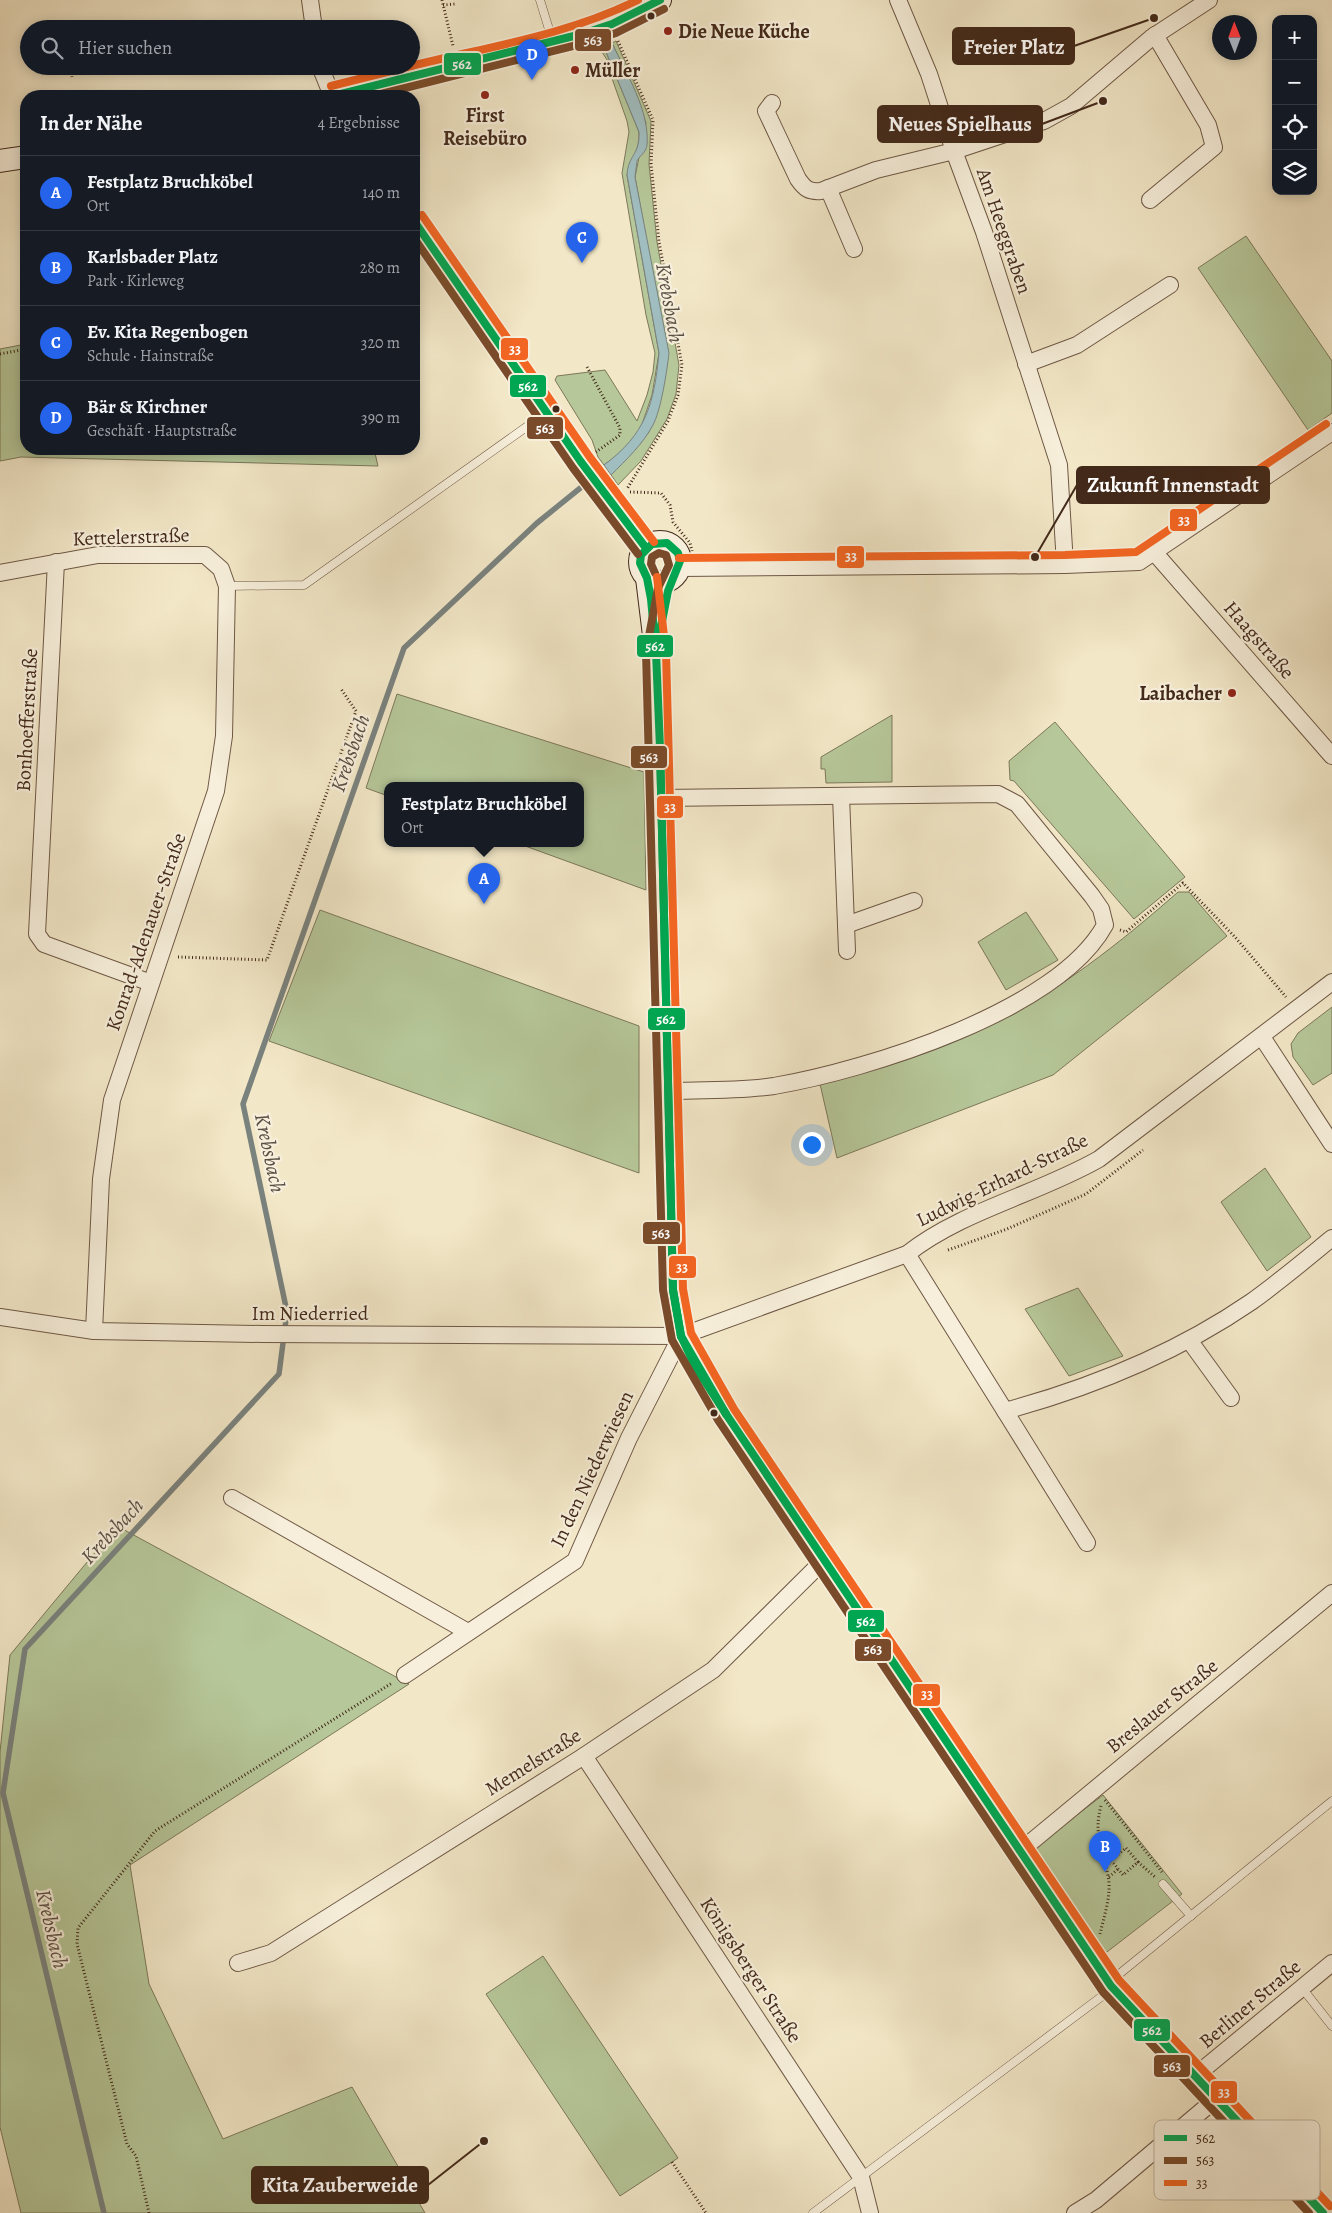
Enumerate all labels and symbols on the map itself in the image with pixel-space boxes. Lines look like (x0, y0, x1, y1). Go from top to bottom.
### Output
unlabelled marker (646, 11, 656, 21)
north arrow (1212, 15, 1257, 60)
place label: Die Neue Küche (678, 18, 810, 45)
marker: Die Neue Küche (662, 25, 674, 37)
line badge: 563 (574, 28, 612, 52)
callout: Freier Platz (953, 28, 1074, 64)
text: 563 (584, 31, 602, 50)
text: Freier Platz (963, 33, 1065, 61)
pin: D (516, 39, 548, 80)
line badge: 562 (443, 52, 482, 76)
text: 562 (452, 55, 472, 74)
place label: Müller (585, 57, 640, 84)
marker: Müller (569, 64, 581, 76)
marker: First Reisebüro (479, 89, 491, 101)
place label: First Reisebüro (443, 102, 527, 152)
callout: Neues Spielhaus (878, 106, 1042, 142)
text: Neues Spielhaus (888, 110, 1032, 138)
street label: Am Heeggraben (970, 164, 1038, 297)
pin: C (566, 222, 598, 263)
water label: Krebsbach (649, 261, 691, 345)
line badge: 33 (500, 337, 529, 361)
text: 33 (509, 340, 521, 359)
line badge: 562 (509, 374, 547, 398)
text: 562 (518, 377, 538, 396)
unlabelled marker (551, 404, 561, 414)
line badge: 563 (526, 416, 564, 440)
text: 563 (536, 419, 554, 438)
callout: Zukunft Innenstadt (1077, 467, 1269, 503)
text: Zukunft Innenstadt (1087, 471, 1259, 499)
line badge: 33 (1169, 508, 1198, 532)
text: 33 (1178, 511, 1190, 530)
street label: Kettelerstraße (72, 521, 190, 553)
line badge: 33 (836, 545, 865, 569)
text: 33 (845, 547, 857, 566)
street label: Haagstraße (1217, 595, 1301, 685)
line badge: 562 (636, 634, 674, 658)
text: 562 (645, 637, 665, 656)
street label: Bonhoefferstraße (10, 648, 44, 792)
place label: Laibacher (1139, 680, 1222, 707)
marker: Laibacher (1226, 687, 1238, 699)
water label: Krebsbach (324, 710, 376, 796)
line badge: 563 (630, 745, 668, 769)
text: 563 (640, 748, 658, 767)
line badge: 33 (656, 795, 684, 819)
text: 33 (664, 798, 676, 817)
street label: Konrad-Adenauer-Straße (99, 829, 193, 1035)
pin: A (468, 863, 500, 904)
line badge: 562 (647, 1007, 686, 1031)
text: 562 (656, 1010, 676, 1029)
water label: Krebsbach (248, 1111, 292, 1195)
street label: Ludwig-Erhard-Straße (912, 1127, 1092, 1233)
your location (799, 1132, 825, 1158)
line badge: 563 (642, 1221, 681, 1245)
text: 563 (652, 1224, 670, 1243)
line badge: 33 (668, 1255, 697, 1279)
text: 33 (676, 1258, 688, 1277)
street label: Im Niederried (252, 1300, 369, 1327)
street label: In den Niederwiesen (544, 1386, 640, 1552)
unlabelled marker (709, 1408, 719, 1418)
water label: Krebsbach (74, 1492, 150, 1570)
line badge: 562 (847, 1609, 885, 1633)
text: 562 (856, 1612, 876, 1631)
line badge: 563 (854, 1638, 892, 1662)
text: 563 (864, 1640, 882, 1659)
street label: Breslauer Straße (1100, 1653, 1224, 1759)
line badge: 33 (912, 1683, 941, 1707)
text: 33 (921, 1685, 933, 1704)
street label: Memelstraße (480, 1722, 586, 1802)
pin: B (1089, 1831, 1121, 1872)
water label: Krebsbach (29, 1887, 75, 1971)
street label: Königsberger Straße (694, 1892, 808, 2048)
street label: Berliner Straße (1193, 1953, 1307, 2055)
line badge: 562 (1133, 2018, 1171, 2042)
text: 562 (1142, 2021, 1162, 2040)
line badge: 563 (1153, 2054, 1191, 2078)
text: 563 (1163, 2057, 1181, 2076)
line badge: 33 (1210, 2080, 1238, 2104)
text: 33 (1218, 2083, 1230, 2102)
legend (1154, 2120, 1320, 2200)
text: 562 (1196, 2129, 1215, 2148)
text: 563 (1196, 2151, 1214, 2170)
callout: Kita Zauberweide (252, 2167, 428, 2203)
text: Kita Zauberweide (262, 2171, 418, 2199)
text: 33 (1196, 2174, 1208, 2193)

